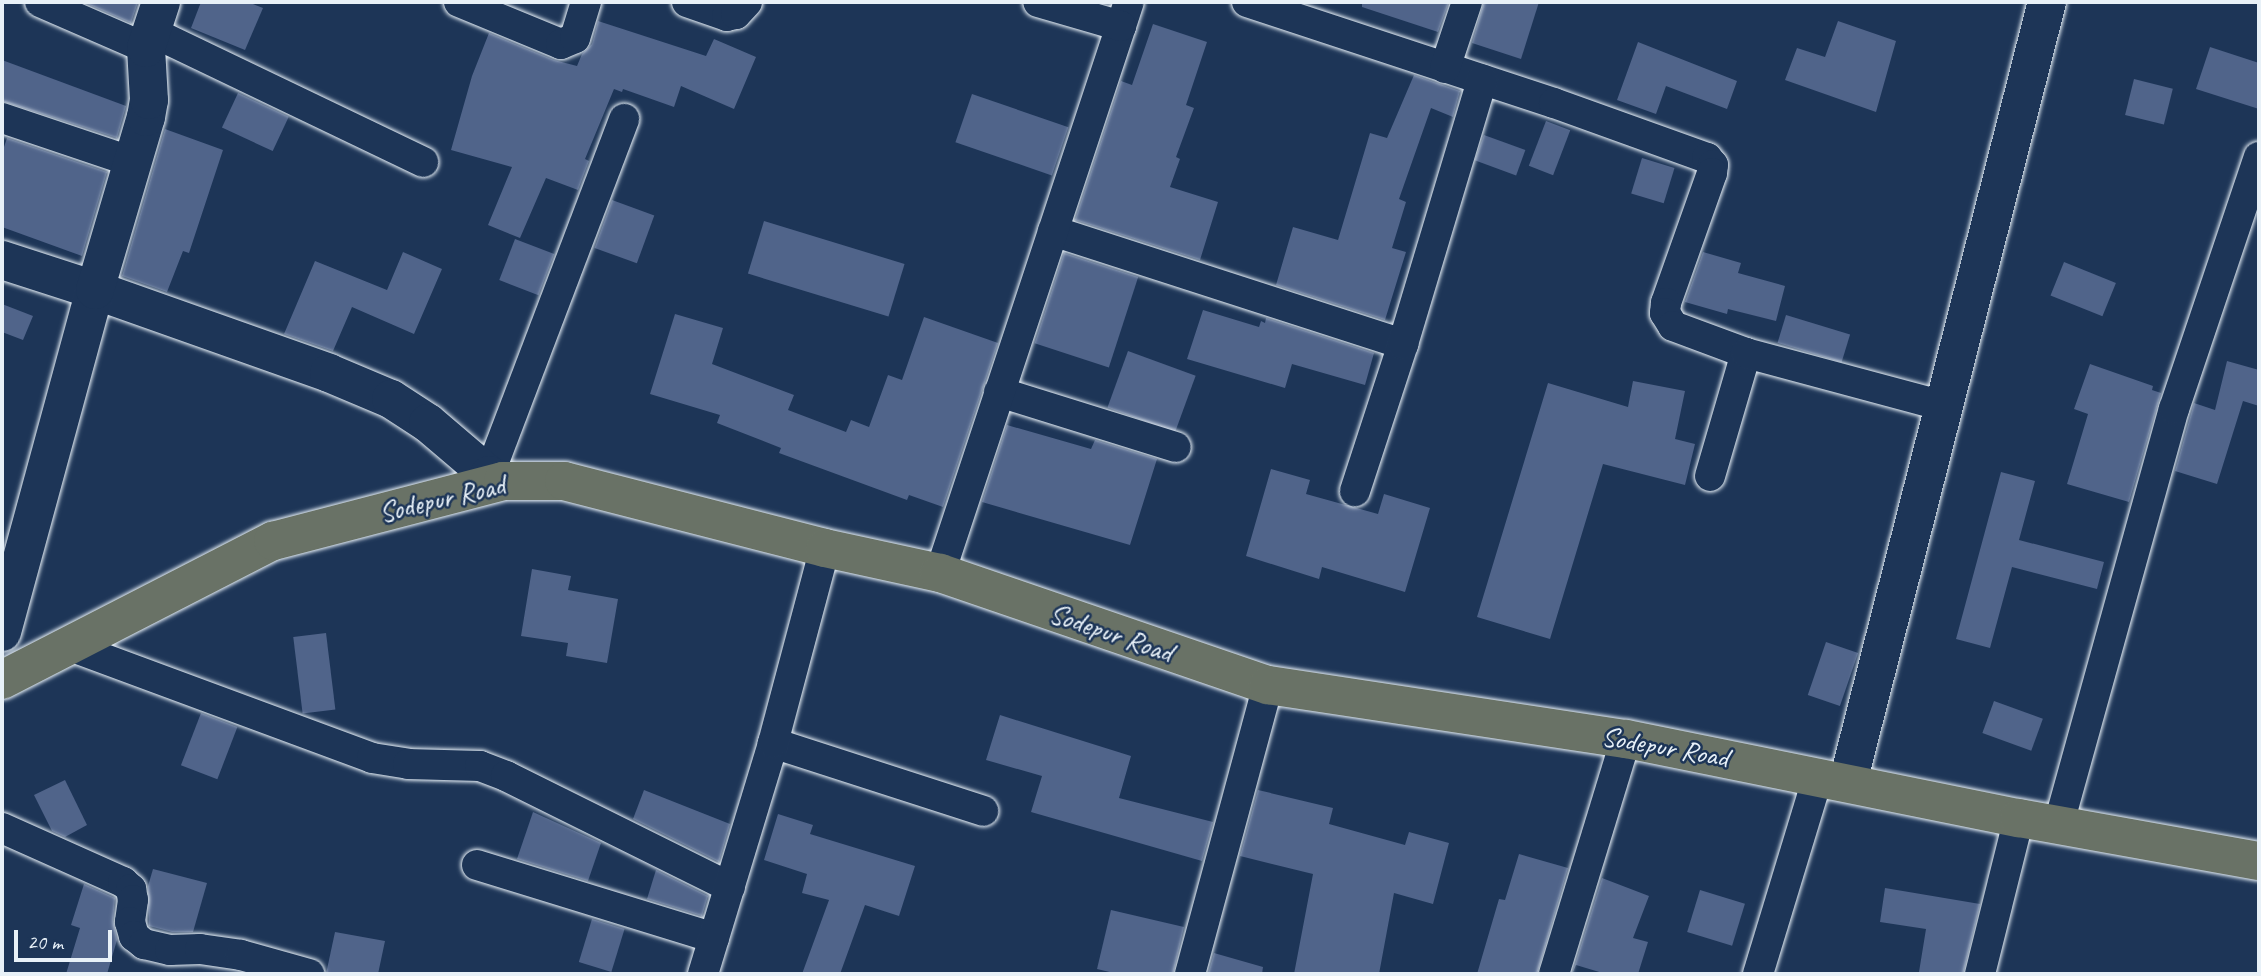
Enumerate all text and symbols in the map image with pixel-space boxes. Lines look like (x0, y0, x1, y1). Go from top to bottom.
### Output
street label: Sodepur Road (376, 468, 508, 530)
street label: Sodepur Road (1045, 596, 1177, 670)
street label: Sodepur Road (1599, 719, 1731, 775)
scale bar (18, 916, 116, 960)
text: 20 m (27, 929, 63, 955)

